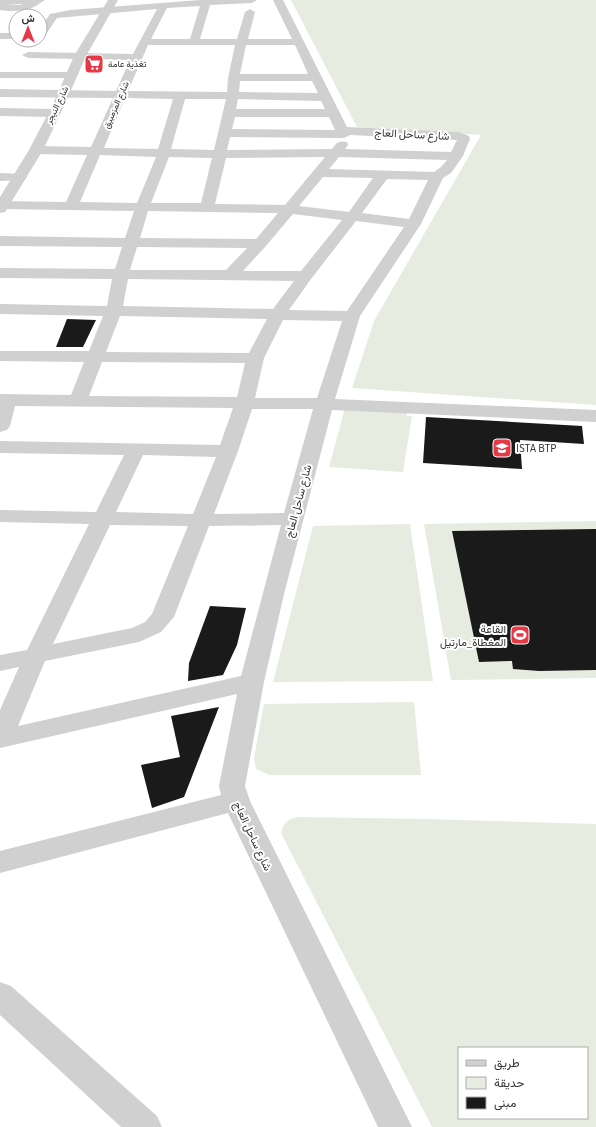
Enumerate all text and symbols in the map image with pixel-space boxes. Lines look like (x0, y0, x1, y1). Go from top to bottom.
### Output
north arrow (8, 8, 48, 48)
text: ش (21, 11, 35, 26)
supermarket icon: تغذية عامة (83, 53, 105, 75)
place label: تغذية عامة (108, 58, 147, 71)
street label: شارع المزمبيق (100, 79, 133, 131)
street label: شارع النيجر (42, 84, 72, 127)
street label: شارع ساحل العاج (374, 125, 450, 144)
school or university icon: ISTA BTP (491, 437, 513, 459)
place label: ISTA BTP (516, 441, 557, 456)
street label: شارع ساحل العاج (282, 463, 316, 539)
place label: القاعة المغطاة_مارتيل (440, 622, 506, 650)
sports icon: القاعة المغطاة_مارتيل (509, 624, 531, 646)
street label: شارع ساحل العاج (230, 799, 275, 874)
legend (458, 1047, 588, 1119)
text: طريق (494, 1055, 520, 1072)
text: حديقة (494, 1075, 524, 1092)
text: مبنى (494, 1095, 516, 1112)

